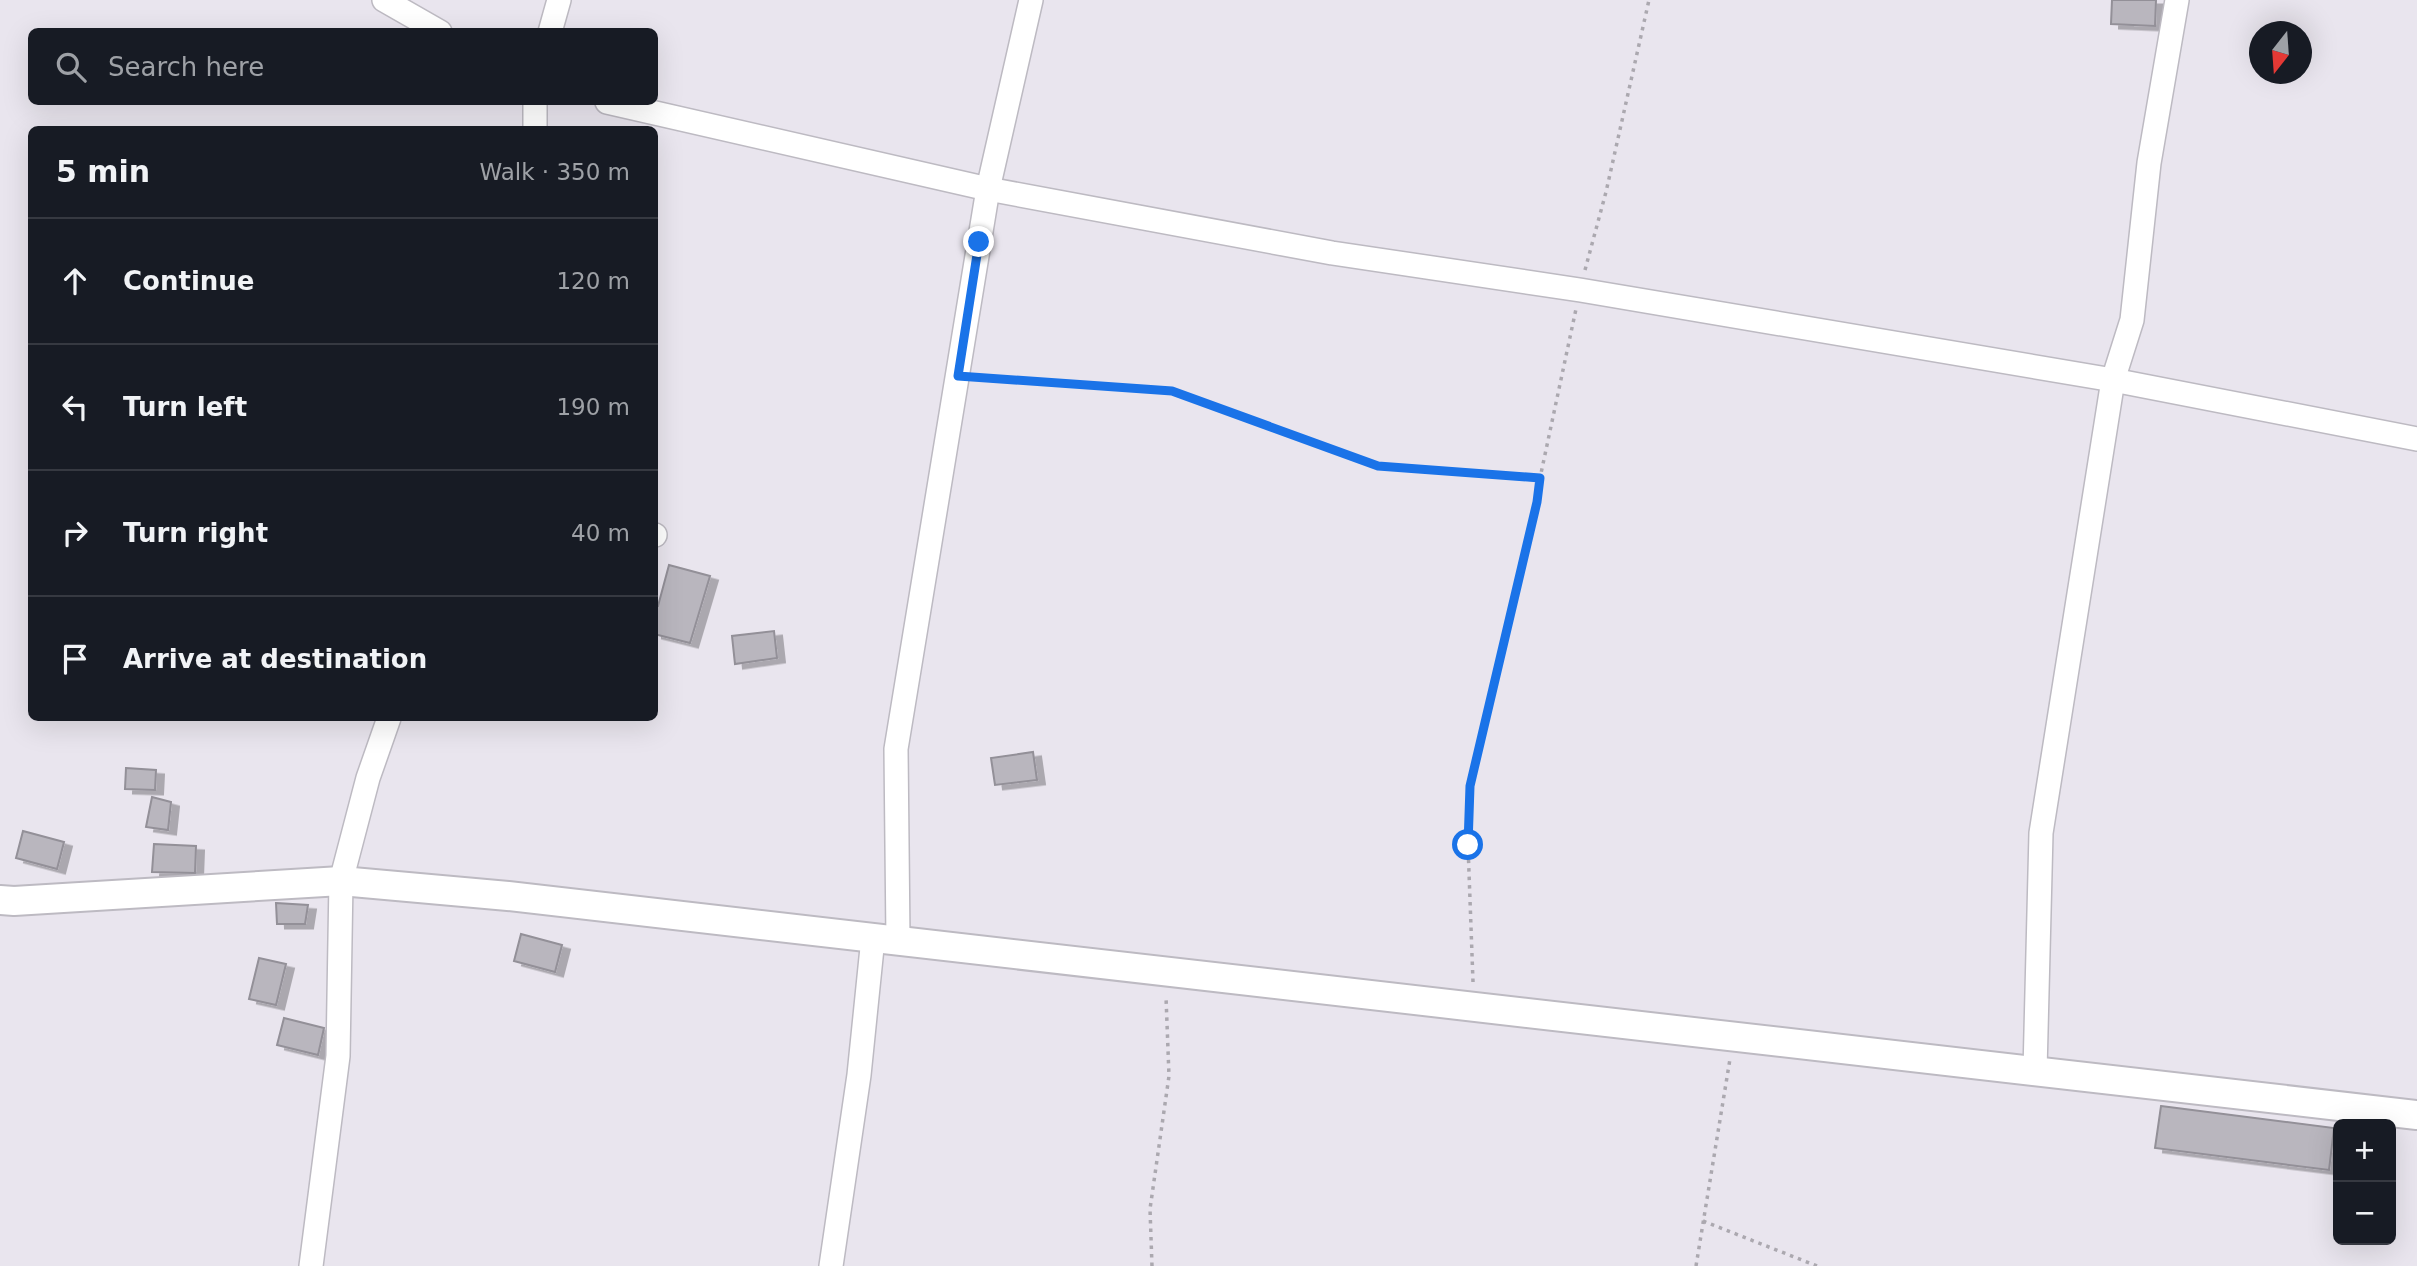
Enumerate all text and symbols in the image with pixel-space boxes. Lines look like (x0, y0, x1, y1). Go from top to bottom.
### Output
north arrow (2249, 21, 2312, 84)
search box (28, 28, 658, 105)
icon: search (52, 48, 90, 86)
text: Search here (108, 52, 264, 82)
text: 5 min (56, 154, 150, 189)
text: Walk · 350 m (479, 159, 630, 185)
route end (963, 226, 994, 257)
icon: ahead (56, 262, 94, 300)
text: Continue (123, 266, 254, 296)
text: 120 m (556, 268, 630, 294)
icon: left (56, 388, 94, 426)
text: Turn left (123, 392, 247, 422)
text: 190 m (556, 394, 630, 420)
icon: right (56, 514, 94, 552)
text: Turn right (123, 518, 268, 548)
text: 40 m (571, 520, 630, 546)
icon: arrive (56, 640, 94, 678)
text: Arrive at destination (123, 644, 427, 674)
route start (1452, 829, 1483, 860)
map controls (2333, 1119, 2396, 1245)
button: + (2333, 1119, 2396, 1182)
button: − (2333, 1182, 2396, 1245)

